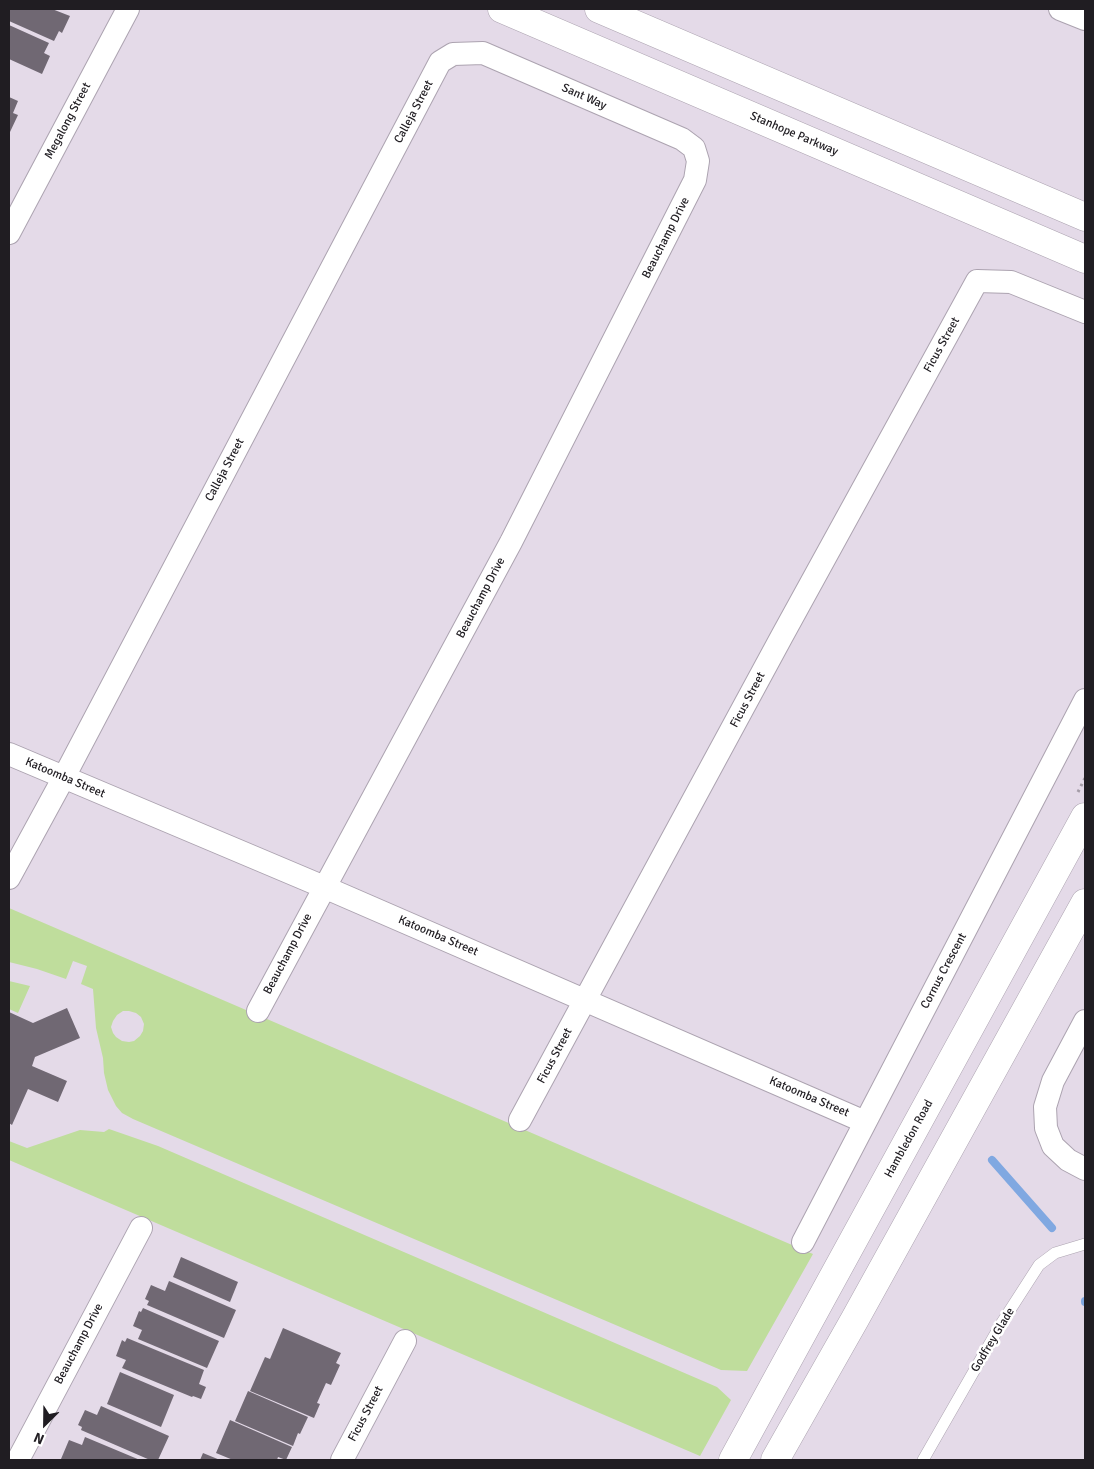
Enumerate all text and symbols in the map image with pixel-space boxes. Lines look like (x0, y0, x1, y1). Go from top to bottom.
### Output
street label: Calleja Street (391, 78, 437, 146)
street label: Megalong Street (42, 80, 94, 162)
street label: Sant Way (559, 81, 609, 113)
street label: Stanhope Parkway (748, 109, 840, 159)
street label: Beauchamp Drive (639, 195, 693, 281)
street label: Ficus Street (921, 315, 963, 375)
street label: Calleja Street (202, 436, 248, 504)
street label: Beauchamp Drive (454, 555, 508, 641)
street label: Ficus Street (727, 670, 769, 730)
street label: Katoomba Street (23, 755, 107, 801)
street label: Beauchamp Drive (261, 911, 315, 997)
street label: Katoomba Street (396, 913, 480, 959)
street label: Cornus Crescent (918, 931, 970, 1011)
street label: Ficus Street (534, 1026, 576, 1086)
street label: Katoomba Street (767, 1074, 851, 1120)
street label: Hambledon Road (882, 1097, 936, 1181)
street label: Beauchamp Drive (52, 1301, 106, 1387)
street label: Godfrey Glade (968, 1305, 1018, 1375)
street label: Ficus Street (345, 1384, 387, 1444)
north arrow (20, 1399, 70, 1449)
text: N (31, 1429, 47, 1448)

